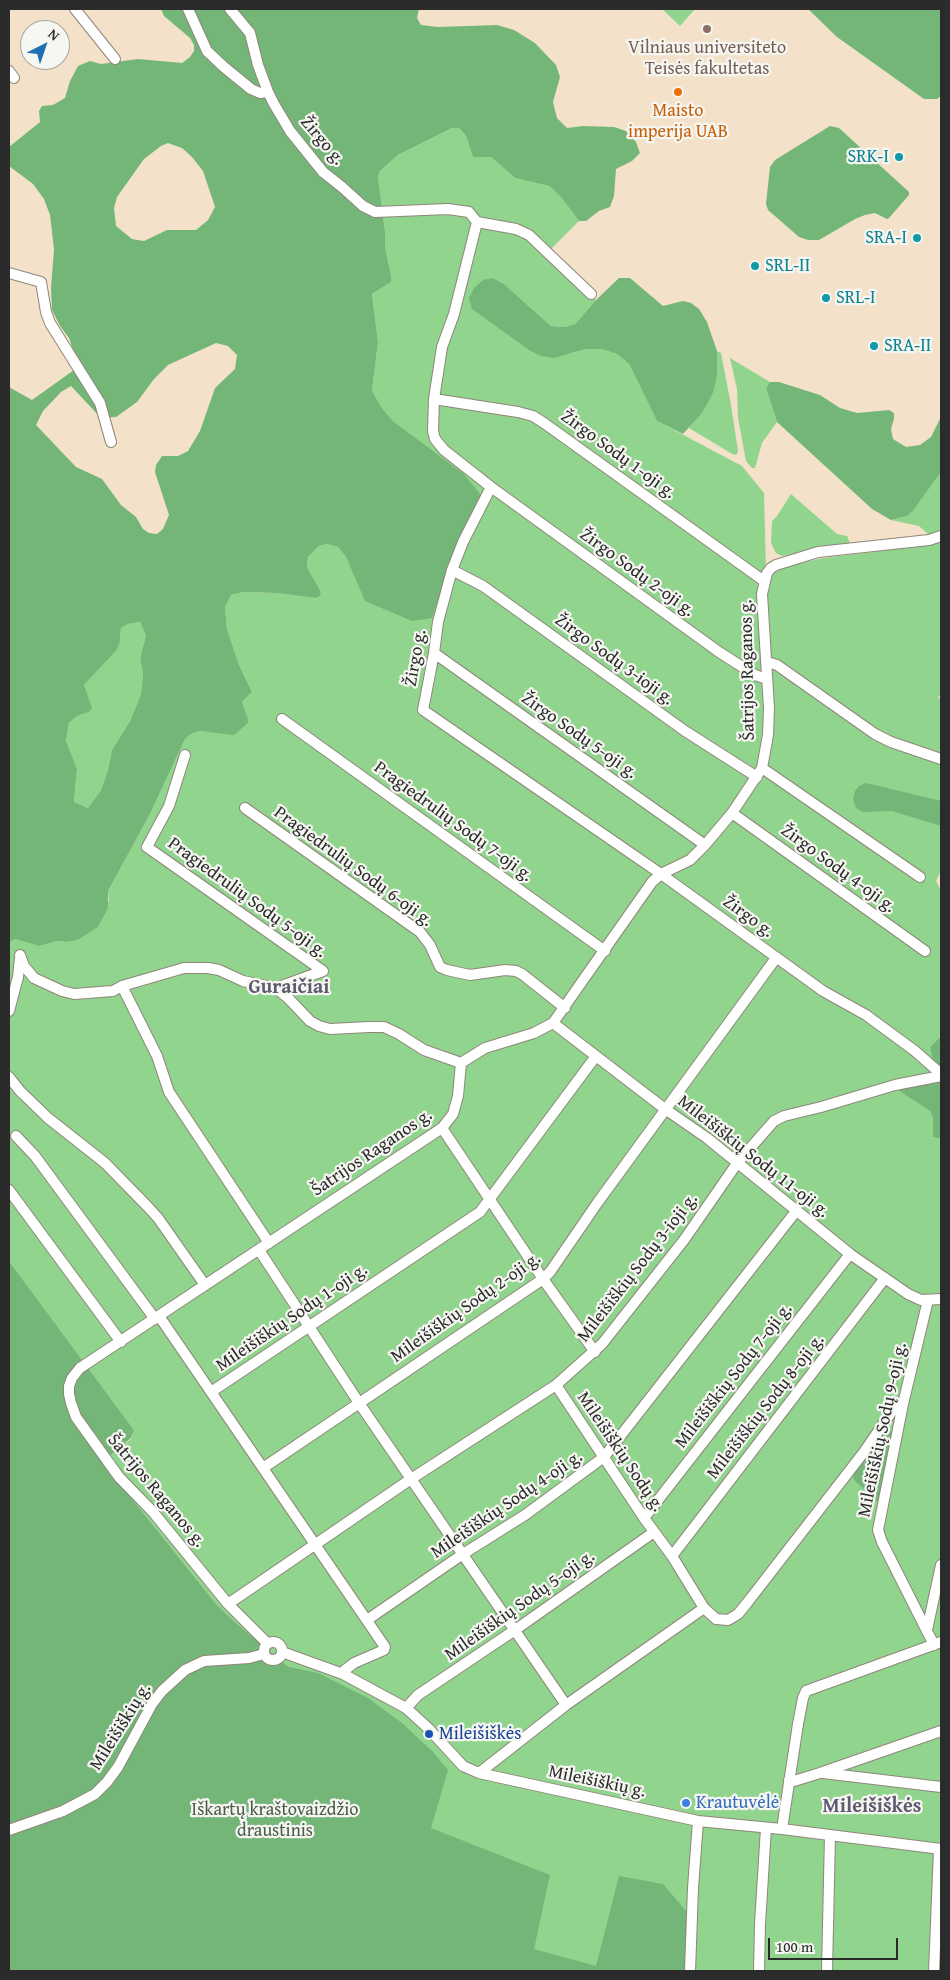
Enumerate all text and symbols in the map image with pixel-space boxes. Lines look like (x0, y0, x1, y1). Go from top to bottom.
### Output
north arrow (20, 20, 70, 70)
marker: Vilniaus universiteto Teisės fakultetas (701, 23, 713, 35)
text: N (44, 24, 64, 45)
place label: Vilniaus universiteto Teisės fakultetas (628, 37, 786, 80)
marker: Maisto imperija UAB (672, 86, 684, 98)
place label: Maisto imperija UAB (628, 100, 728, 142)
street label: Žirgo g. (295, 112, 349, 170)
place label: SRK-I (847, 146, 889, 168)
marker: SRK-I (893, 151, 905, 163)
place label: SRA-I (865, 227, 907, 249)
marker: SRA-I (911, 232, 923, 244)
place label: SRL-II (765, 255, 810, 277)
marker: SRL-II (749, 260, 761, 272)
place label: SRL-I (836, 287, 876, 309)
marker: SRL-I (820, 292, 832, 304)
place label: SRA-II (884, 335, 931, 357)
marker: SRA-II (868, 340, 880, 352)
street label: Žirgo Sodų 1-oji g. (556, 406, 680, 504)
street label: Žirgo Sodų 2-oji g. (575, 524, 699, 622)
street label: Šatrijos Raganos g. (736, 599, 760, 741)
street label: Žirgo Sodų 3-ioji g. (550, 610, 678, 710)
street label: Žirgo g. (400, 628, 432, 688)
street label: Žirgo Sodų 5-oji g. (517, 688, 641, 784)
street label: Pragiedrulių Sodų 7-oji g. (369, 757, 537, 887)
street label: Pragiedrulių Sodų 6-oji g. (269, 802, 437, 932)
street label: Žirgo Sodų 4-oji g. (776, 820, 900, 918)
street label: Pragiedrulių Sodų 5-oji g. (163, 833, 331, 963)
street label: Žirgo g. (718, 891, 778, 943)
district label: Guraičiai (249, 976, 329, 1000)
street label: Mileišiškių Sodų 11-oji g. (673, 1091, 833, 1223)
street label: Šatrijos Raganos g. (307, 1105, 437, 1201)
street label: Mileišiškių Sodų 3-ioji g. (573, 1189, 703, 1347)
street label: Mileišiškių Sodų 2-oji g. (387, 1248, 545, 1368)
street label: Mileišiškių Sodų 1-oji g. (212, 1259, 372, 1377)
street label: Mileišiškių Sodų 7-oji g. (671, 1299, 797, 1453)
street label: Mileišiškių Sodų 8-oji g. (703, 1330, 829, 1484)
street label: Mileišiškių Sodų 9-oji g. (854, 1341, 912, 1519)
street label: Mileišiškių Sodų g. (572, 1388, 668, 1516)
street label: Šatrijos Raganos g. (102, 1430, 210, 1552)
street label: Mileišiškių Sodų 4-oji g. (427, 1446, 587, 1564)
street label: Mileišiškių Sodų 5-oji g. (441, 1546, 599, 1666)
street label: Mileišiškių g. (86, 1679, 156, 1775)
place label: Mileišiškės (439, 1723, 521, 1745)
marker: Mileišiškės (423, 1728, 435, 1740)
street label: Mileišiškių g. (546, 1761, 648, 1803)
place label: Krautuvėlė (696, 1792, 779, 1814)
district label: Mileišiškės (823, 1795, 921, 1819)
marker: Krautuvėlė (680, 1797, 692, 1809)
park label: Iškartų kraštovaizdžio draustinis (192, 1799, 358, 1842)
scale bar (770, 1928, 900, 1960)
text: 100 m (776, 1936, 813, 1957)

